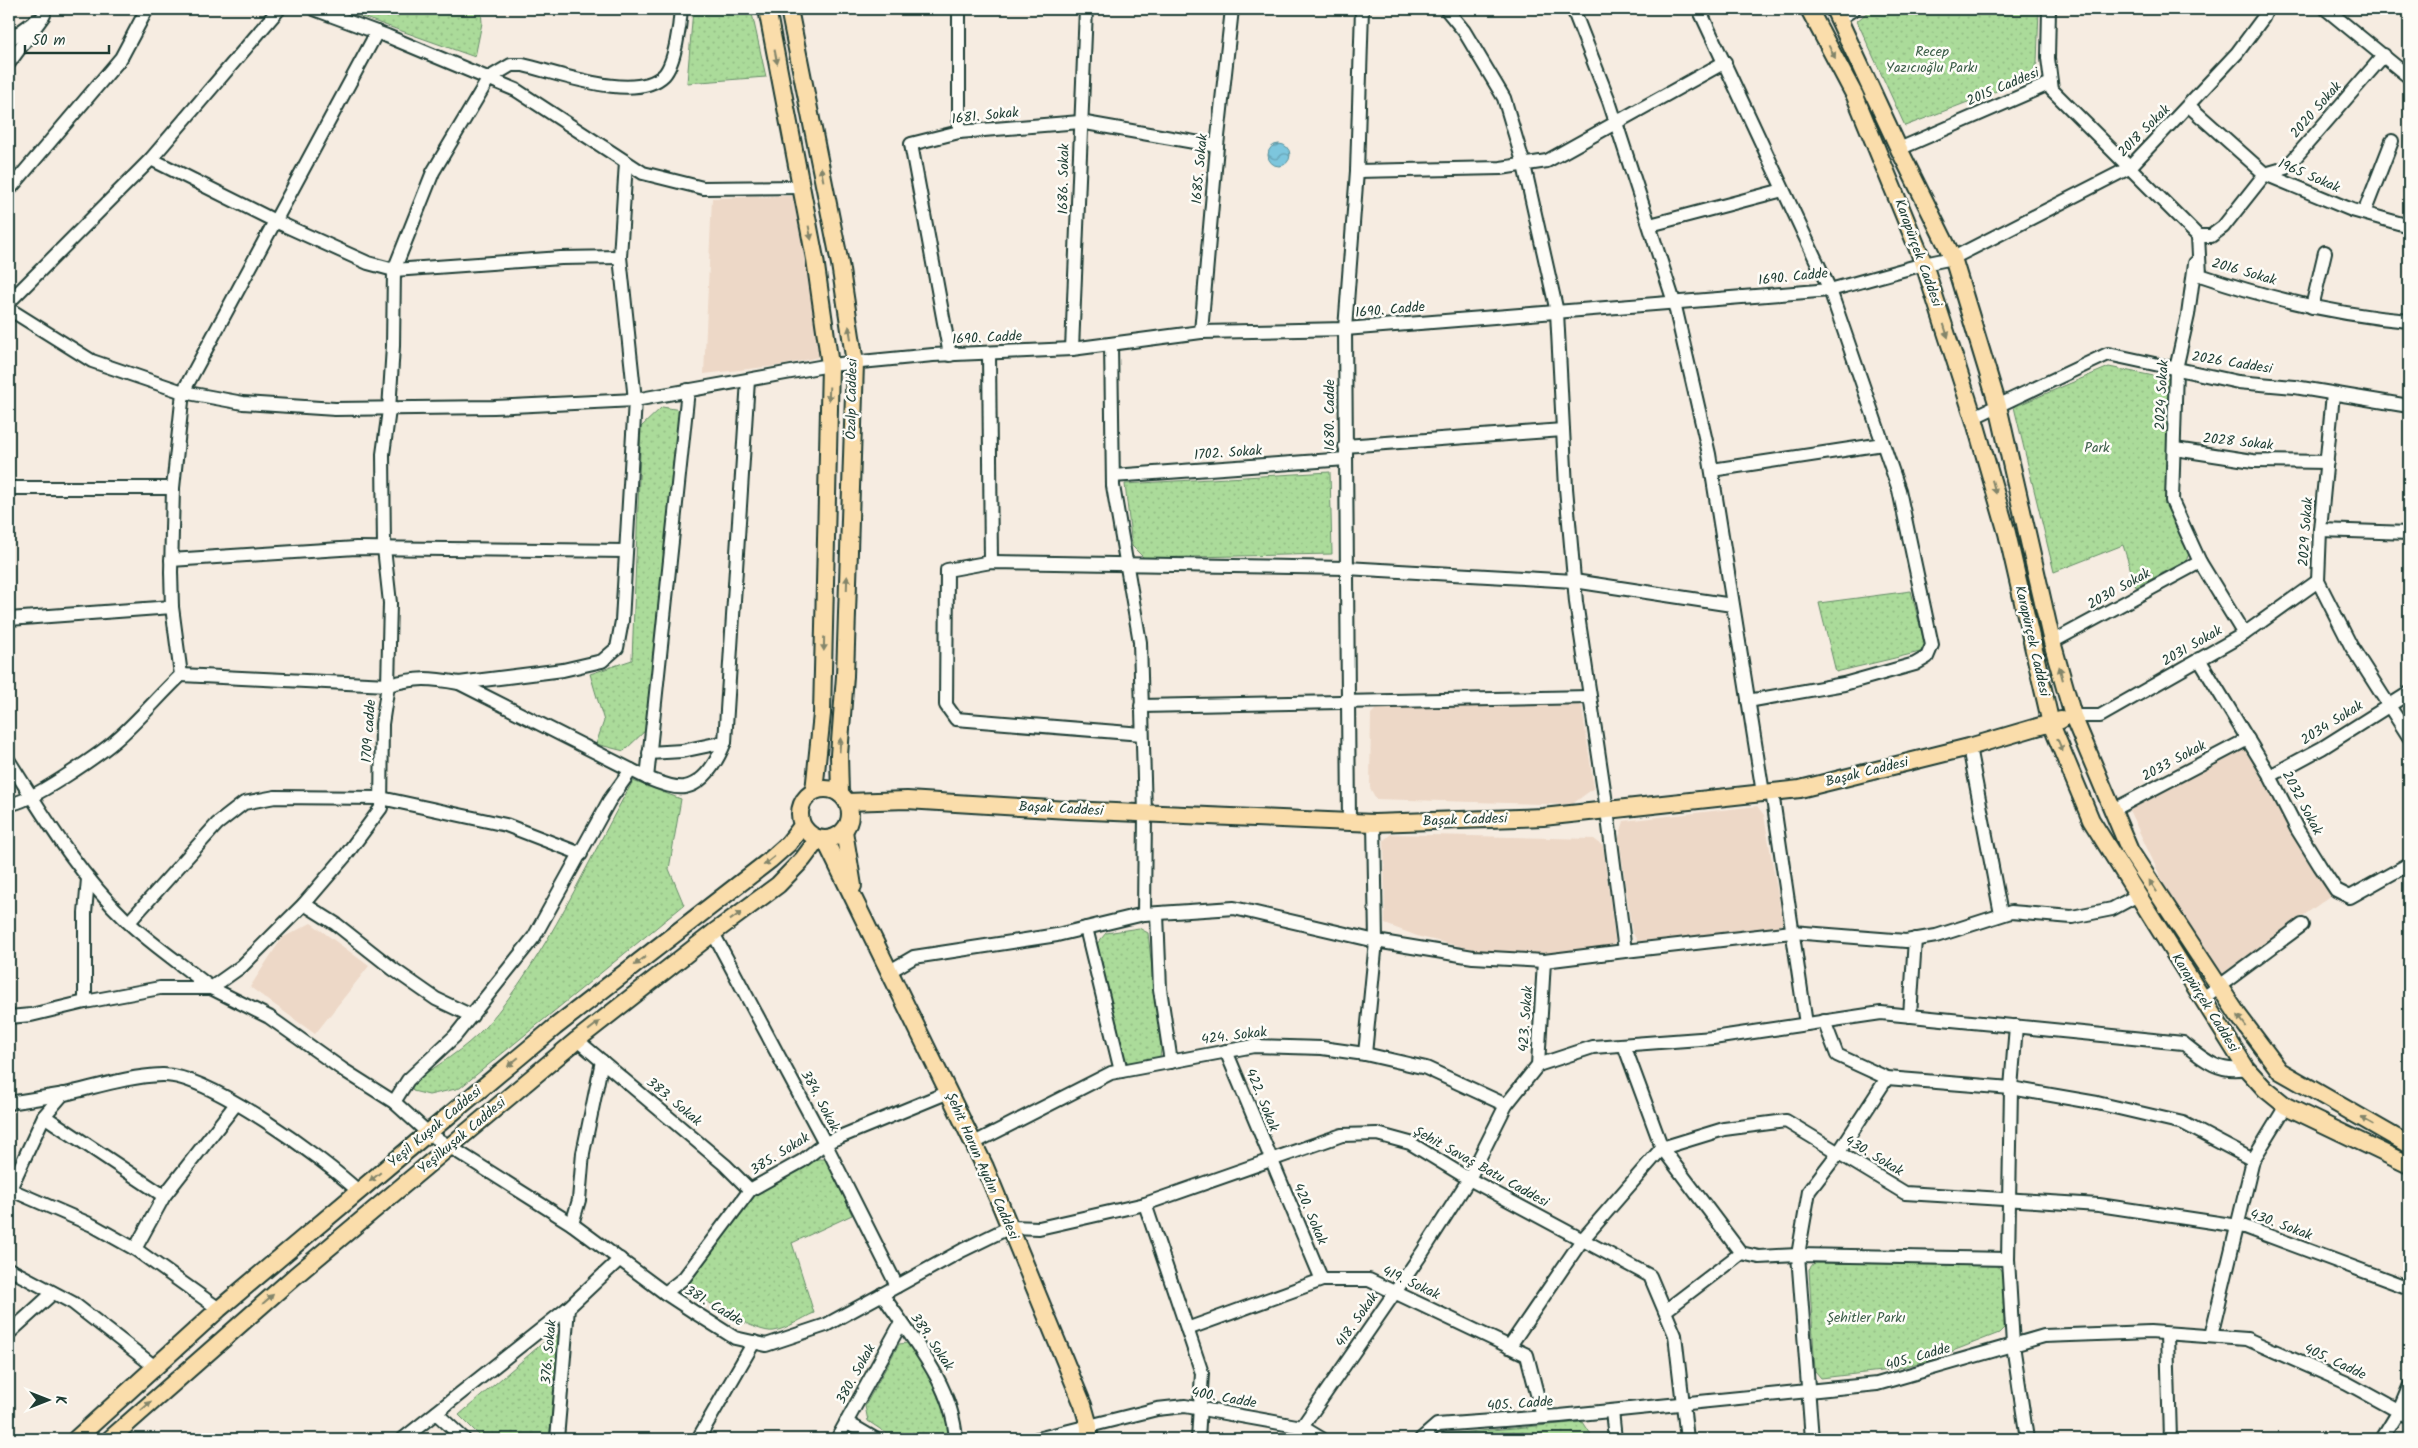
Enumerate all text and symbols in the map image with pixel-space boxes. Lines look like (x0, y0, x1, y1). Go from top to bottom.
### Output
scale bar (25, 22, 109, 54)
text: 50 m (32, 29, 66, 53)
park label: Recep Yazıcıoğlu Parkı (1886, 41, 1978, 79)
one-way arrow (1827, 45, 1836, 58)
one-way arrow (772, 49, 780, 65)
street label: 2015 Caddesi (1963, 62, 2043, 112)
street label: 2020 Sokak (2285, 76, 2347, 143)
street label: 2018 Sokak (2113, 99, 2176, 162)
street label: 1681. Sokak (950, 101, 1020, 130)
street label: 1685. Sokak (1186, 132, 1214, 205)
street label: 1686. Sokak (1052, 143, 1076, 215)
street label: 1965 Sokak (2274, 153, 2344, 199)
one-way arrow (817, 165, 825, 181)
street label: Karapürçek Caddesi (1888, 196, 1948, 311)
one-way arrow (806, 226, 814, 241)
street label: 2016 Sokak (2209, 252, 2279, 292)
street label: 1690. Cadde (1757, 262, 1830, 292)
street label: 1690. Cadde (1354, 296, 1427, 324)
one-way arrow (1943, 324, 1950, 339)
one-way arrow (846, 325, 854, 341)
street label: 1690. Cadde (951, 325, 1023, 351)
street label: 2026 Caddesi (2190, 346, 2274, 380)
street label: Özalp Caddesi (840, 357, 864, 440)
street label: 2024 Sokak (2149, 359, 2175, 431)
street label: 1680. Cadde (1319, 378, 1341, 451)
one-way arrow (825, 387, 833, 403)
street label: 2028 Sokak (2202, 427, 2275, 457)
park label: Park (2084, 437, 2110, 459)
street label: 1702. Sokak (1193, 440, 1263, 466)
one-way arrow (1990, 479, 1998, 494)
street label: 2029 Sokak (2293, 496, 2319, 567)
street label: 2030 Sokak (2083, 562, 2155, 615)
one-way arrow (844, 575, 852, 591)
street label: Karapürçek Caddesi (2009, 583, 2056, 699)
street label: 2031 Sokak (2158, 620, 2227, 672)
one-way arrow (820, 636, 828, 652)
one-way arrow (2057, 666, 2065, 681)
street label: 2034 Sokak (2297, 695, 2368, 751)
street label: 1709 cadde (356, 698, 382, 763)
street label: 2033 Sokak (2138, 735, 2211, 787)
one-way arrow (836, 737, 844, 753)
one-way arrow (2056, 738, 2064, 752)
street label: Başak Caddesi (1823, 751, 1911, 793)
street label: 2032 Sokak (2276, 767, 2328, 840)
street label: Başak Caddesi (1018, 796, 1105, 822)
street label: Başak Caddesi (1422, 808, 1508, 832)
one-way arrow (762, 855, 775, 866)
one-way arrow (2148, 879, 2157, 892)
one-way arrow (729, 911, 743, 921)
street label: Karapürçek Caddesi (2166, 949, 2245, 1057)
one-way arrow (634, 955, 647, 966)
street label: 423. Sokak (1513, 985, 1539, 1053)
one-way arrow (2237, 1015, 2248, 1028)
one-way arrow (587, 1021, 600, 1032)
street label: 424. Sokak (1200, 1021, 1269, 1051)
one-way arrow (507, 1056, 520, 1067)
street label: 422. Sokak (1239, 1065, 1285, 1135)
street label: 384. Sokak (795, 1066, 846, 1136)
street label: 383. Sokak (641, 1072, 707, 1132)
street label: Yeşil Kuşak Caddesi (383, 1081, 487, 1173)
street label: Şehit Harun Aydın Caddesi (940, 1089, 1025, 1244)
street label: Yeşilkuşak Caddesi (413, 1092, 512, 1180)
one-way arrow (2360, 1116, 2373, 1125)
street label: Şehit Savaş Batu Caddesi (1409, 1121, 1553, 1214)
street label: 385. Sokak (746, 1127, 814, 1181)
street label: 430. Sokak (1840, 1130, 1908, 1182)
one-way arrow (369, 1172, 382, 1183)
street label: 420. Sokak (1287, 1180, 1333, 1249)
street label: 430. Sokak (2247, 1204, 2316, 1247)
street label: 419. Sokak (1379, 1260, 1444, 1306)
street label: 381. Cadde (680, 1280, 748, 1333)
street label: 418. Sokak (1330, 1288, 1384, 1352)
one-way arrow (262, 1294, 275, 1305)
park label: Şehitler Parkı (1826, 1307, 1906, 1329)
street label: 389. Sokak (905, 1309, 960, 1376)
street label: 376. Sokak (535, 1318, 563, 1385)
street label: 405. Cadde (1883, 1337, 1954, 1377)
street label: 405. Cadde (2300, 1338, 2370, 1386)
street label: 380. Sokak (830, 1340, 882, 1408)
north arrow (22, 1376, 72, 1426)
street label: 400. Cadde (1190, 1381, 1259, 1415)
street label: 405. Cadde (1486, 1391, 1555, 1417)
text: K (49, 1396, 71, 1405)
one-way arrow (139, 1400, 151, 1412)

